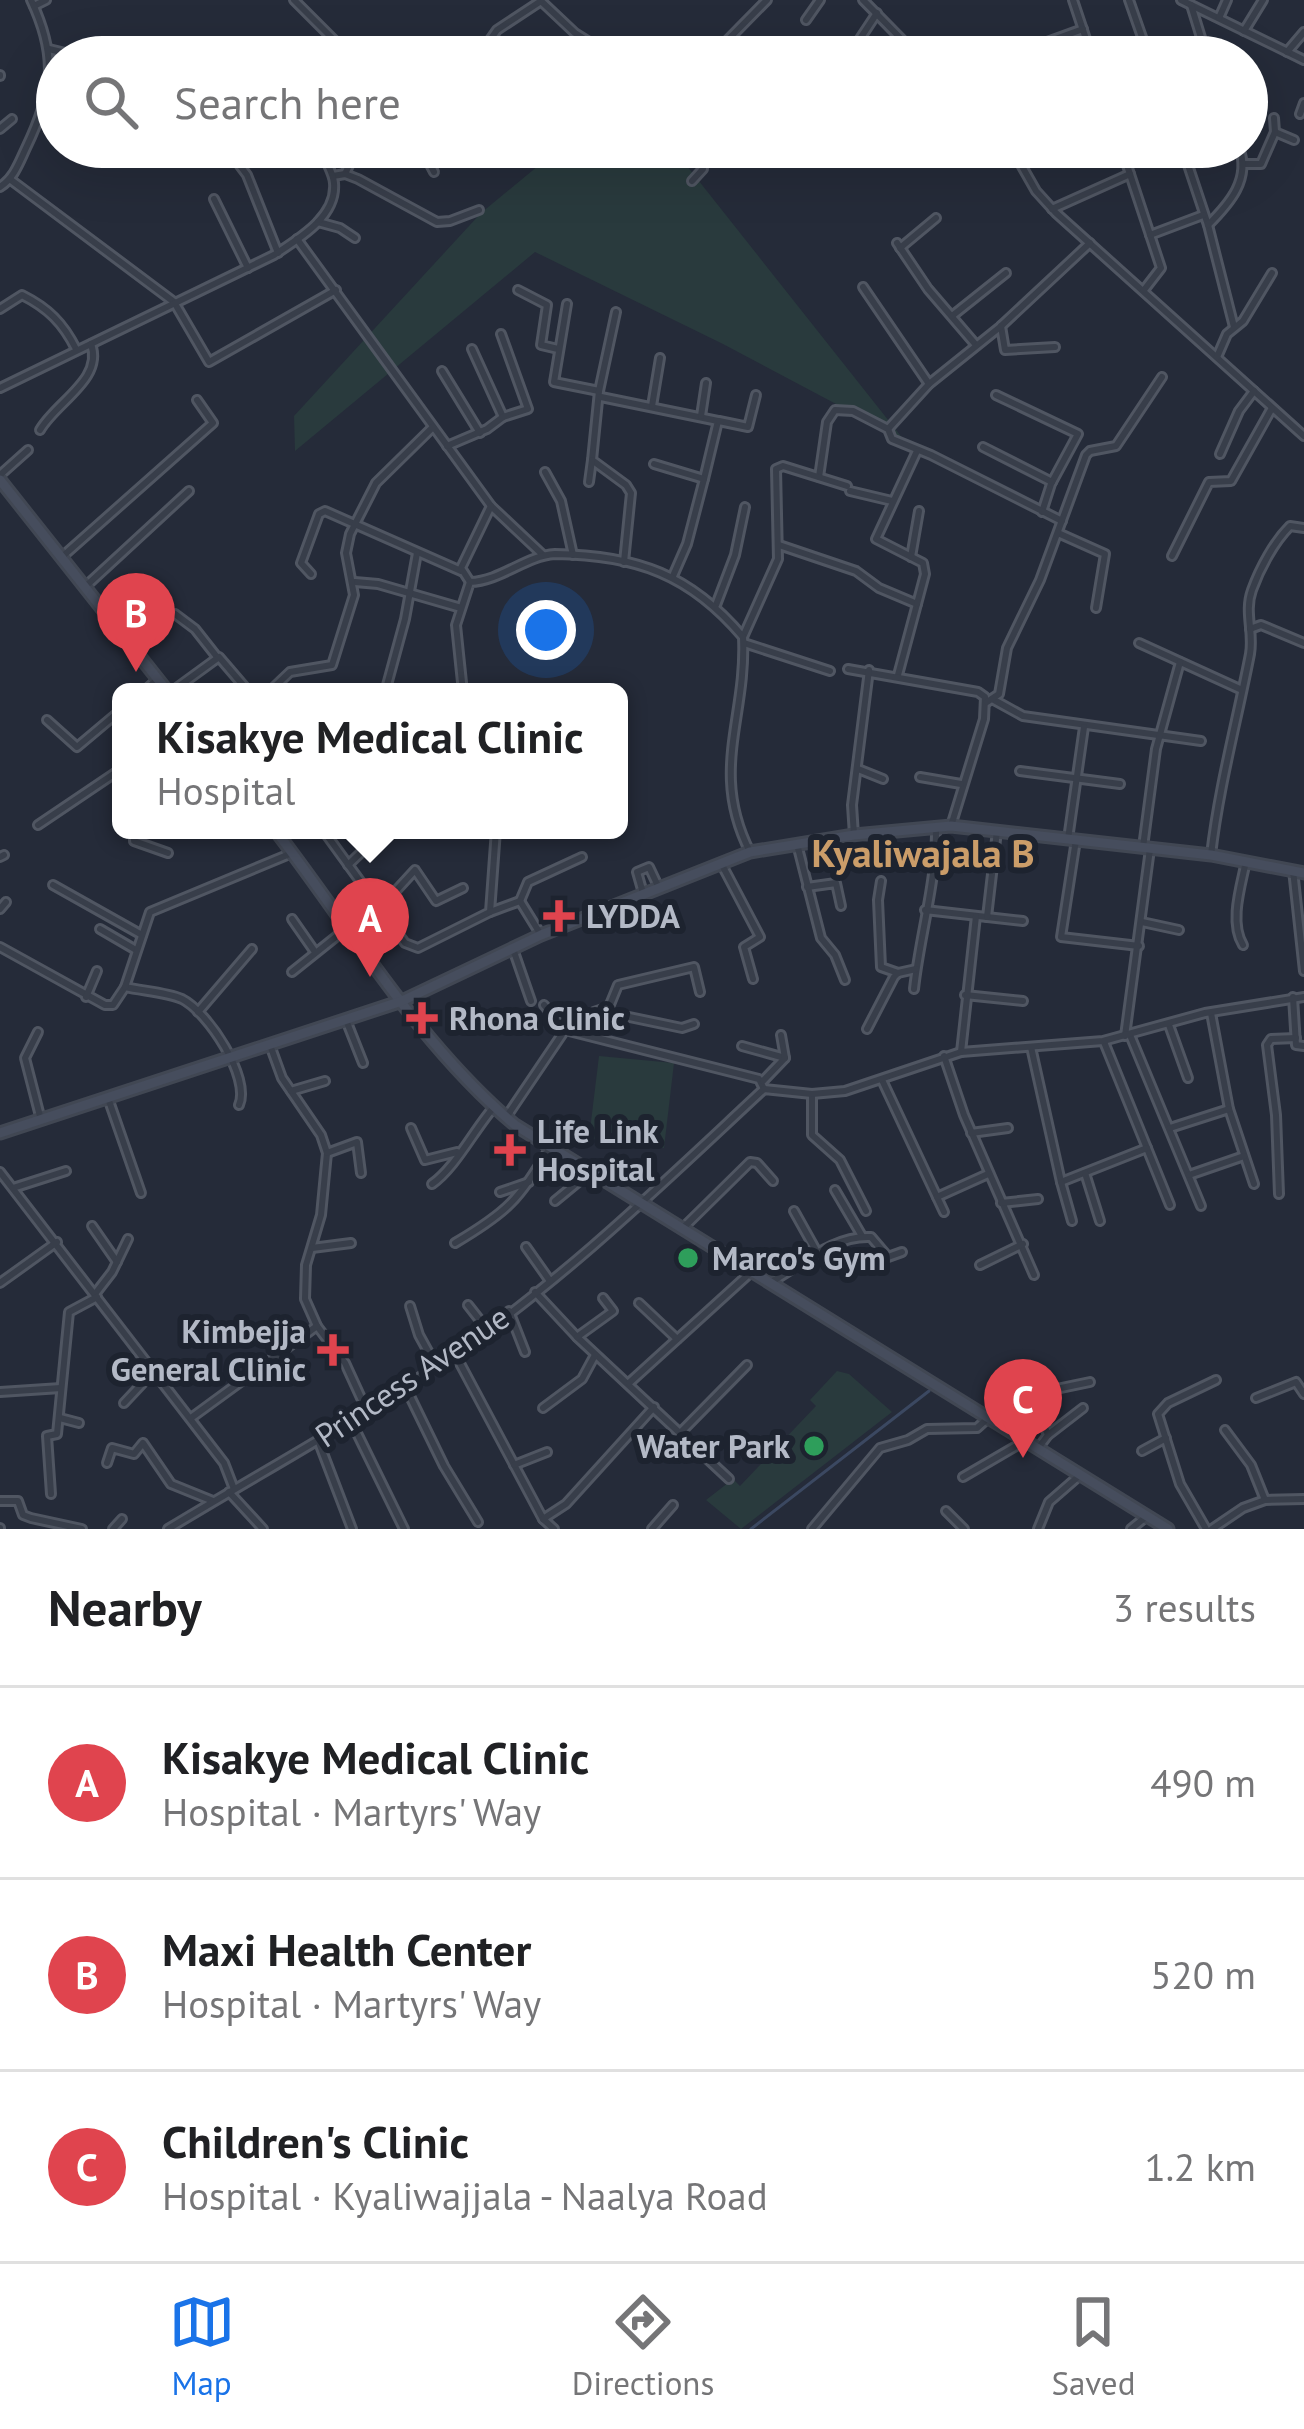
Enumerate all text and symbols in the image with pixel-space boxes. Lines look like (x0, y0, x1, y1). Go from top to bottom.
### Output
search box (36, 36, 1268, 168)
icon: search (78, 69, 144, 135)
text: Search here (174, 73, 401, 131)
pin: B (97, 573, 175, 672)
your location (516, 600, 576, 660)
popup (112, 683, 628, 839)
text: Kisakye Medical Clinic (156, 707, 584, 765)
text: Hospital (156, 765, 295, 816)
district label: Kyaliwajala B (811, 827, 1035, 878)
pin: A (331, 878, 409, 977)
place label: LYDDA (586, 894, 680, 937)
marker: LYDDA (543, 900, 575, 932)
place label: Rhona Clinic (449, 996, 625, 1039)
marker: Rhona Clinic (406, 1002, 438, 1034)
place label: Life Link Hospital (537, 1109, 659, 1190)
marker: Life Link Hospital (494, 1134, 526, 1166)
place label: Marco's Gym (712, 1236, 886, 1279)
marker: Marco's Gym (675, 1245, 701, 1271)
street label: Princess Avenue (306, 1295, 517, 1456)
place label: Kimbejja General Clinic (111, 1309, 306, 1390)
marker: Kimbejja General Clinic (317, 1334, 349, 1366)
pin: C (984, 1359, 1062, 1458)
place label: Water Park (637, 1424, 791, 1467)
marker: Water Park (801, 1433, 827, 1459)
text: Nearby (48, 1574, 202, 1640)
text: 3 results (1113, 1582, 1256, 1633)
text: Kisakye Medical Clinic (162, 1728, 589, 1786)
text: A (75, 1757, 99, 1808)
text: 490 m (1150, 1757, 1256, 1808)
text: Hospital · Martyrs' Way (162, 1786, 541, 1837)
text: Maxi Health Center (162, 1920, 531, 1978)
text: B (75, 1949, 99, 2000)
text: 520 m (1150, 1949, 1256, 2000)
text: Hospital · Martyrs' Way (162, 1978, 541, 2029)
text: Children's Clinic (162, 2112, 469, 2170)
text: C (76, 2141, 98, 2192)
text: 1.2 km (1144, 2141, 1256, 2192)
text: Hospital · Kyaliwajjala - Naalya Road (162, 2170, 768, 2221)
tab: Map (169, 2289, 235, 2404)
tab: Directions (572, 2289, 714, 2404)
tab: Saved (1051, 2289, 1135, 2404)

